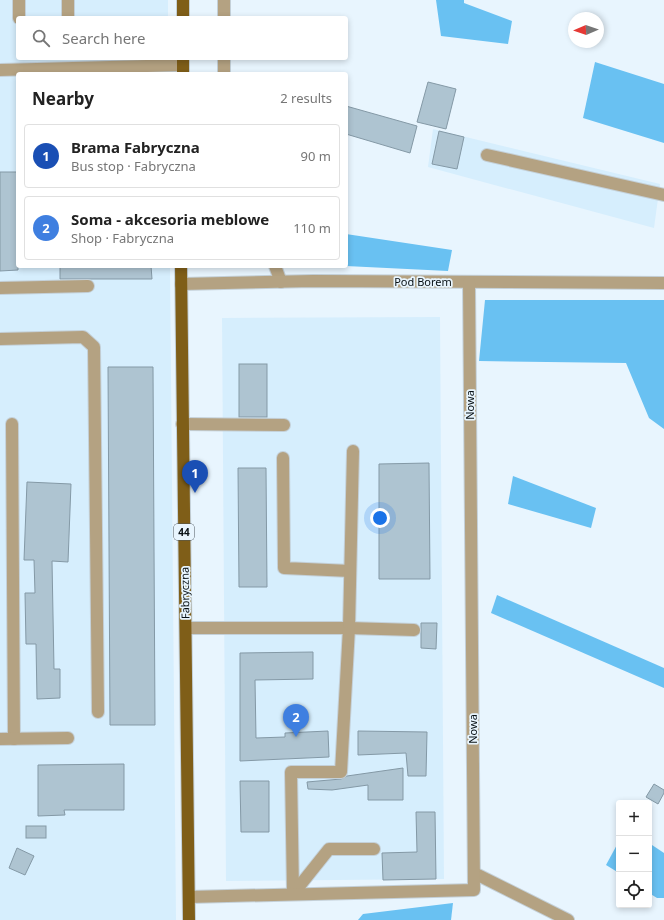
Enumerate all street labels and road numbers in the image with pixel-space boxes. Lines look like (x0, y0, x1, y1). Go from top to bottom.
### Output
street label: Pod Borem (394, 274, 452, 289)
street label: Nowa (462, 390, 477, 420)
road number: 44 (174, 524, 194, 540)
street label: Fabryczna (177, 567, 192, 619)
street label: Nowa (465, 714, 480, 744)

